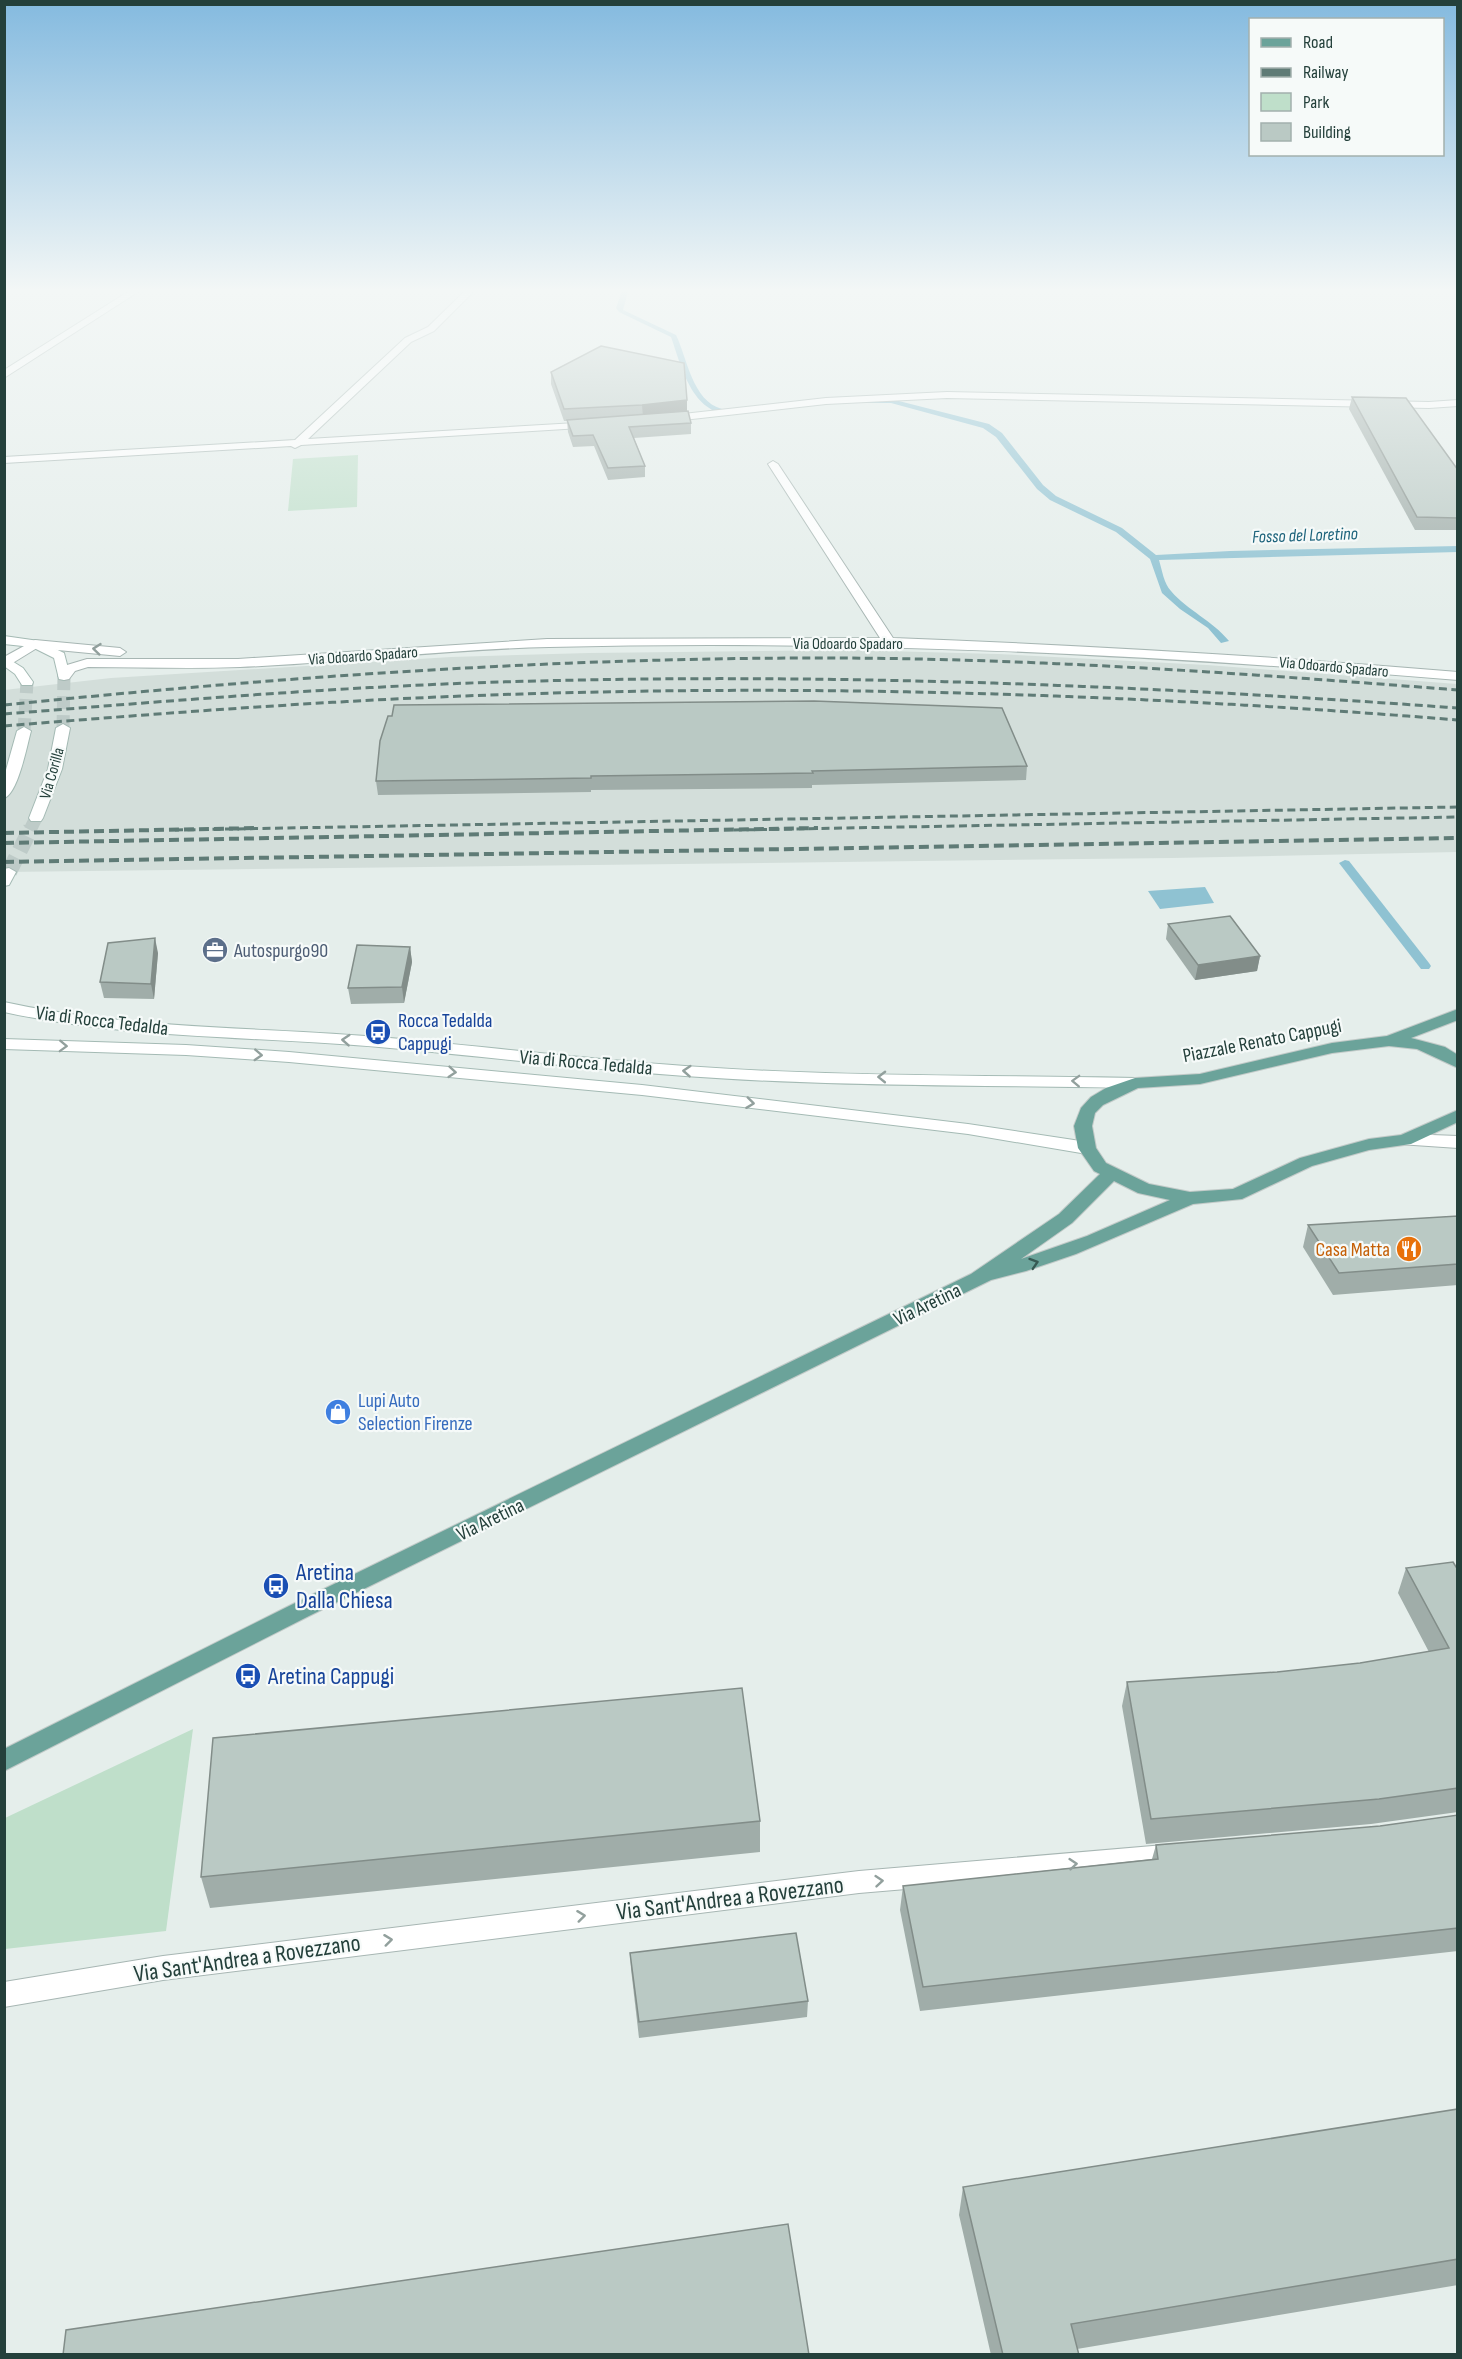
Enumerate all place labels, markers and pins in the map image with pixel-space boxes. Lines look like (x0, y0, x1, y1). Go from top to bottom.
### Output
office icon: Autospurgo90 (200, 935, 230, 965)
place label: Autospurgo90 (233, 939, 328, 963)
place label: Rocca Tedalda Cappugi (398, 1009, 492, 1056)
bus stop icon: Rocca Tedalda Cappugi (363, 1017, 393, 1047)
restaurant icon: Casa Matta (1394, 1234, 1424, 1264)
place label: Casa Matta (1316, 1238, 1390, 1262)
place label: Lupi Auto Selection Firenze (358, 1389, 473, 1436)
shop icon: Lupi Auto Selection Firenze (323, 1397, 353, 1427)
place label: Aretina Dalla Chiesa (295, 1558, 393, 1615)
bus stop icon: Aretina Dalla Chiesa (261, 1571, 291, 1601)
bus stop icon: Aretina Cappugi (233, 1661, 263, 1691)
place label: Aretina Cappugi (267, 1662, 394, 1691)

